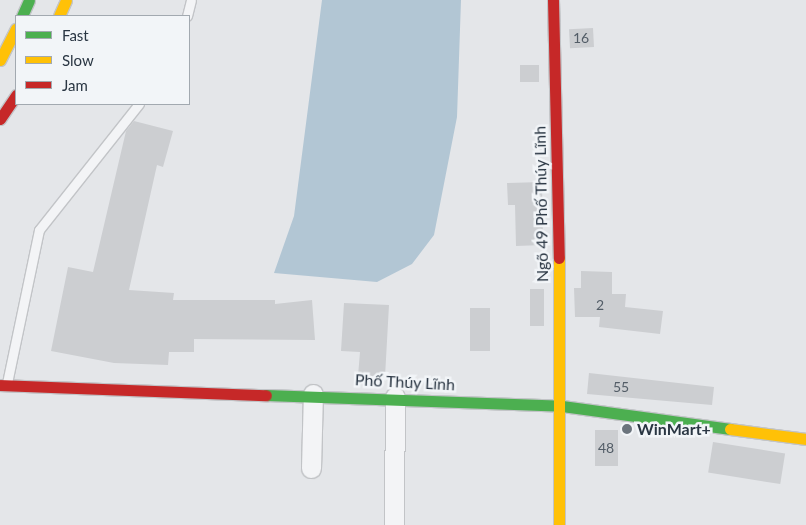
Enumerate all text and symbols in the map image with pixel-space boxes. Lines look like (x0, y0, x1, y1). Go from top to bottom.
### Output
legend (15, 15, 190, 105)
text: Fast (62, 26, 89, 44)
house number: 16 (573, 30, 589, 46)
text: Slow (62, 51, 94, 69)
text: Jam (62, 76, 88, 94)
street label: Ngõ 49 Phố Thúy Lĩnh (530, 125, 552, 283)
house number: 2 (596, 297, 604, 313)
street label: Phố Thúy Lĩnh (354, 370, 456, 394)
house number: 55 (613, 379, 629, 395)
place label: WinMart+ (637, 419, 711, 439)
marker: WinMart+ (621, 423, 633, 435)
house number: 48 (598, 440, 614, 456)

